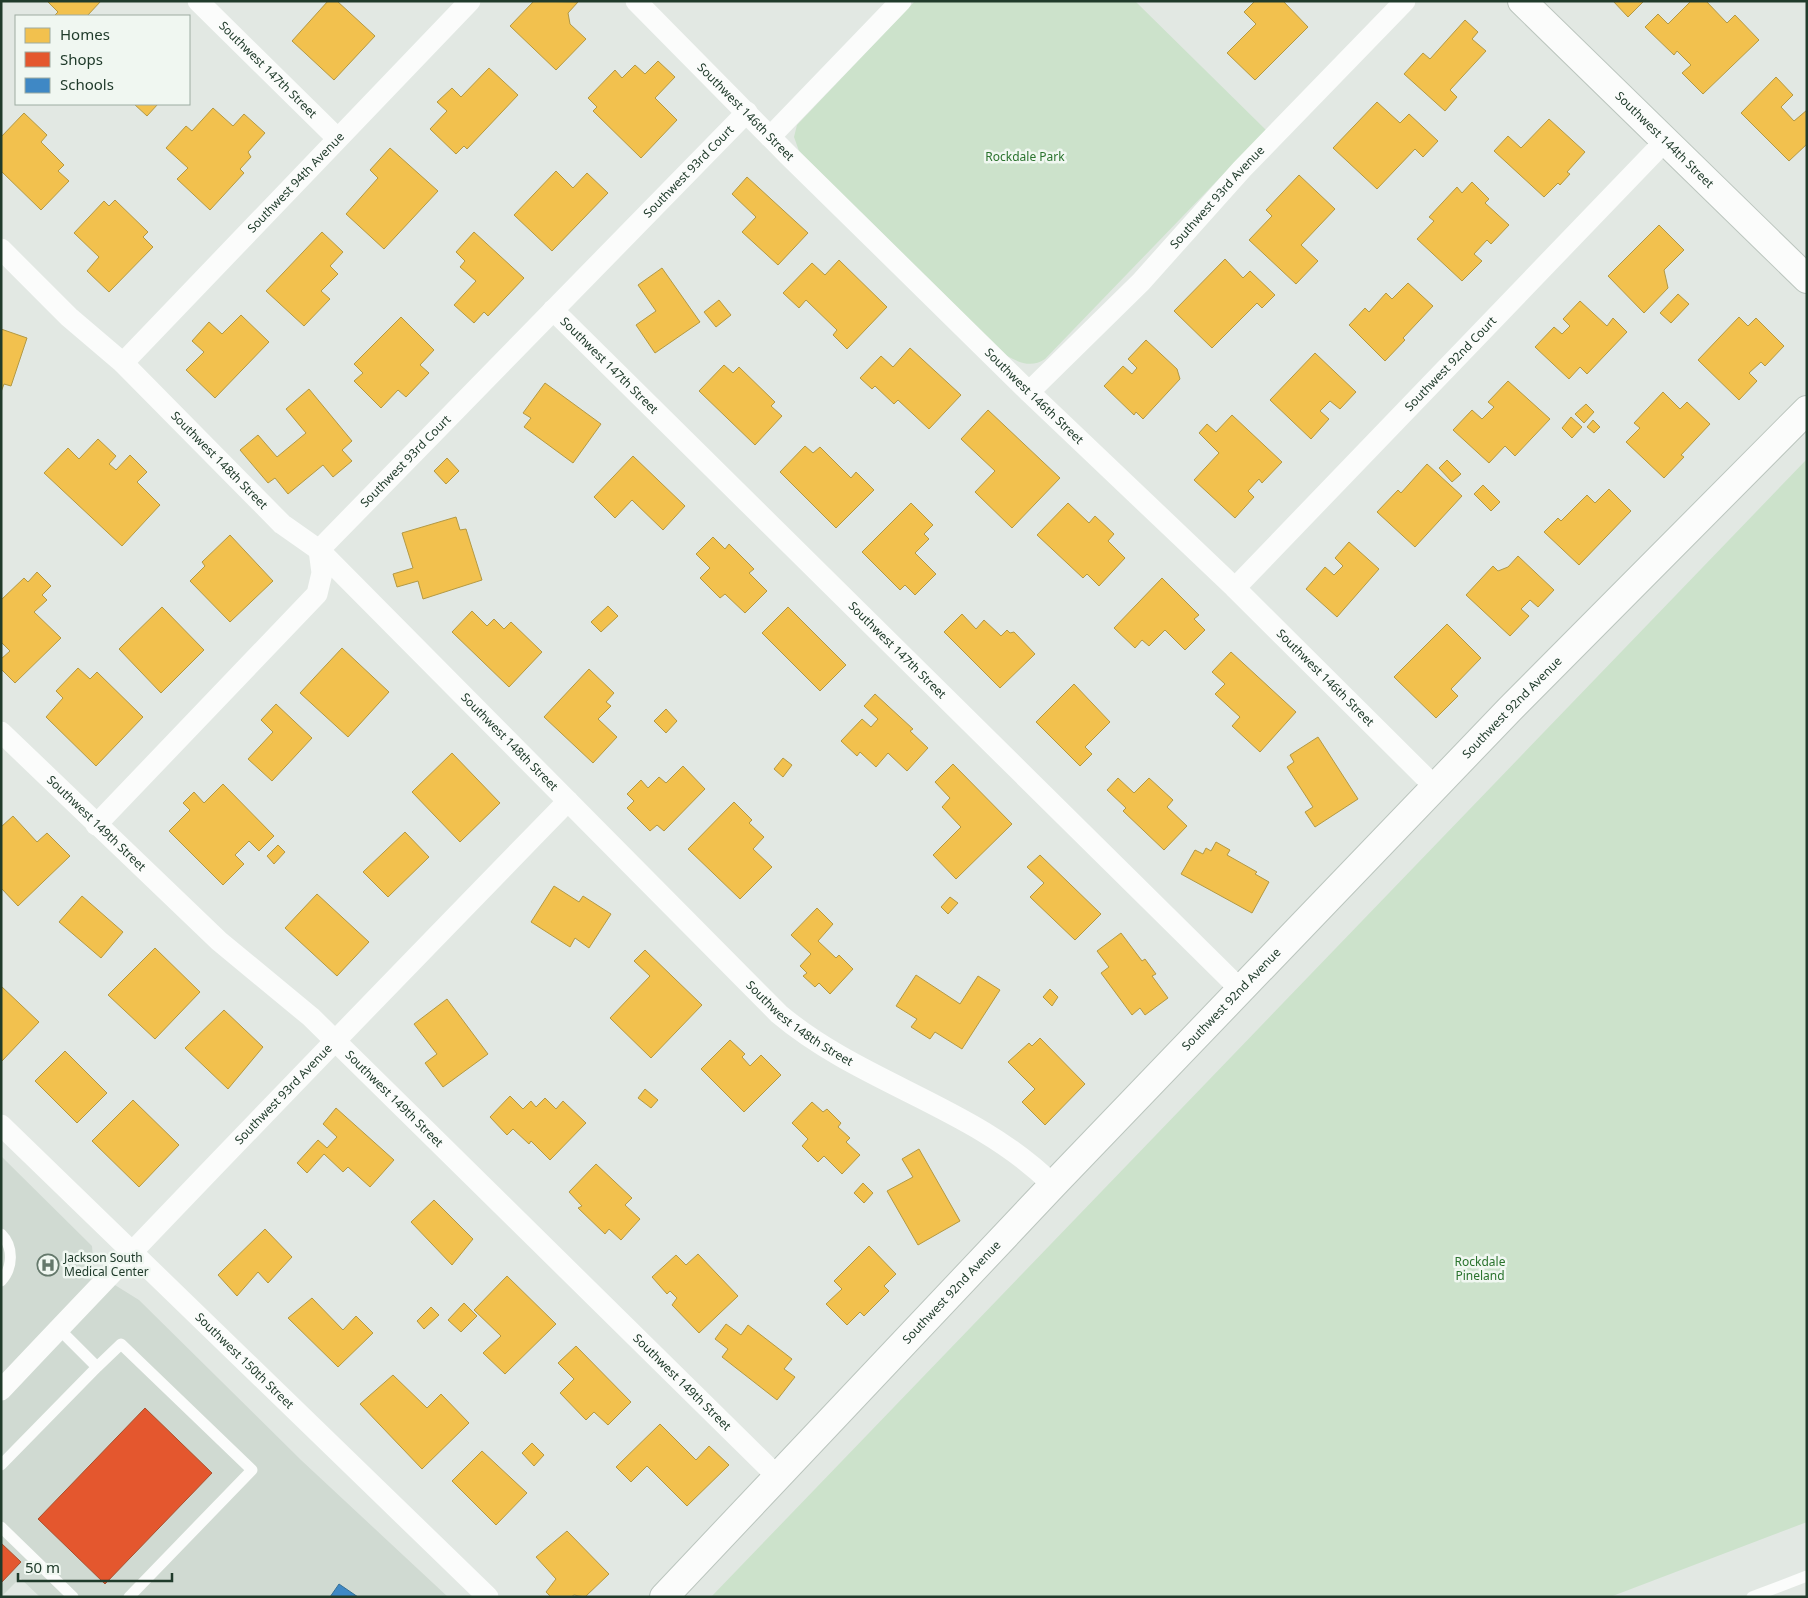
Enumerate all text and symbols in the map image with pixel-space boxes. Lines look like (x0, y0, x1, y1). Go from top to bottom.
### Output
legend (15, 15, 190, 105)
street label: Southwest 147th Street (215, 17, 321, 122)
text: Homes (60, 24, 110, 44)
text: Shops (60, 49, 103, 69)
street label: Southwest 146th Street (694, 59, 799, 165)
text: Schools (60, 74, 114, 94)
street label: Southwest 144th Street (1612, 88, 1718, 192)
street label: Southwest 93rd Court (639, 121, 738, 221)
street label: Southwest 94th Avenue (243, 128, 348, 236)
street label: Southwest 93rd Avenue (1166, 142, 1268, 252)
park label: Rockdale Park (985, 148, 1065, 165)
street label: Southwest 92nd Court (1401, 312, 1500, 415)
street label: Southwest 147th Street (557, 313, 663, 418)
street label: Southwest 146th Street (981, 344, 1088, 448)
street label: Southwest 148th Street (167, 407, 272, 513)
street label: Southwest 93rd Court (356, 411, 455, 511)
street label: Southwest 147th Street (845, 598, 951, 703)
street label: Southwest 146th Street (1273, 625, 1379, 730)
street label: Southwest 92nd Avenue (1458, 652, 1566, 762)
street label: Southwest 148th Street (457, 689, 563, 795)
street label: Southwest 149th Street (43, 771, 150, 875)
street label: Southwest 92nd Avenue (1178, 944, 1284, 1054)
street label: Southwest 148th Street (743, 977, 857, 1070)
street label: Southwest 93rd Avenue (231, 1040, 336, 1148)
street label: Southwest 149th Street (342, 1046, 448, 1151)
street label: Southwest 92nd Avenue (898, 1236, 1004, 1347)
place label: Jackson South Medical Center (63, 1249, 149, 1280)
hospital icon: Jackson South Medical Center (36, 1253, 60, 1277)
park label: Rockdale Pineland (1455, 1253, 1506, 1284)
street label: Southwest 150th Street (192, 1309, 298, 1413)
street label: Southwest 149th Street (629, 1330, 736, 1435)
scale bar (18, 1550, 171, 1582)
text: 50 m (25, 1557, 60, 1577)

